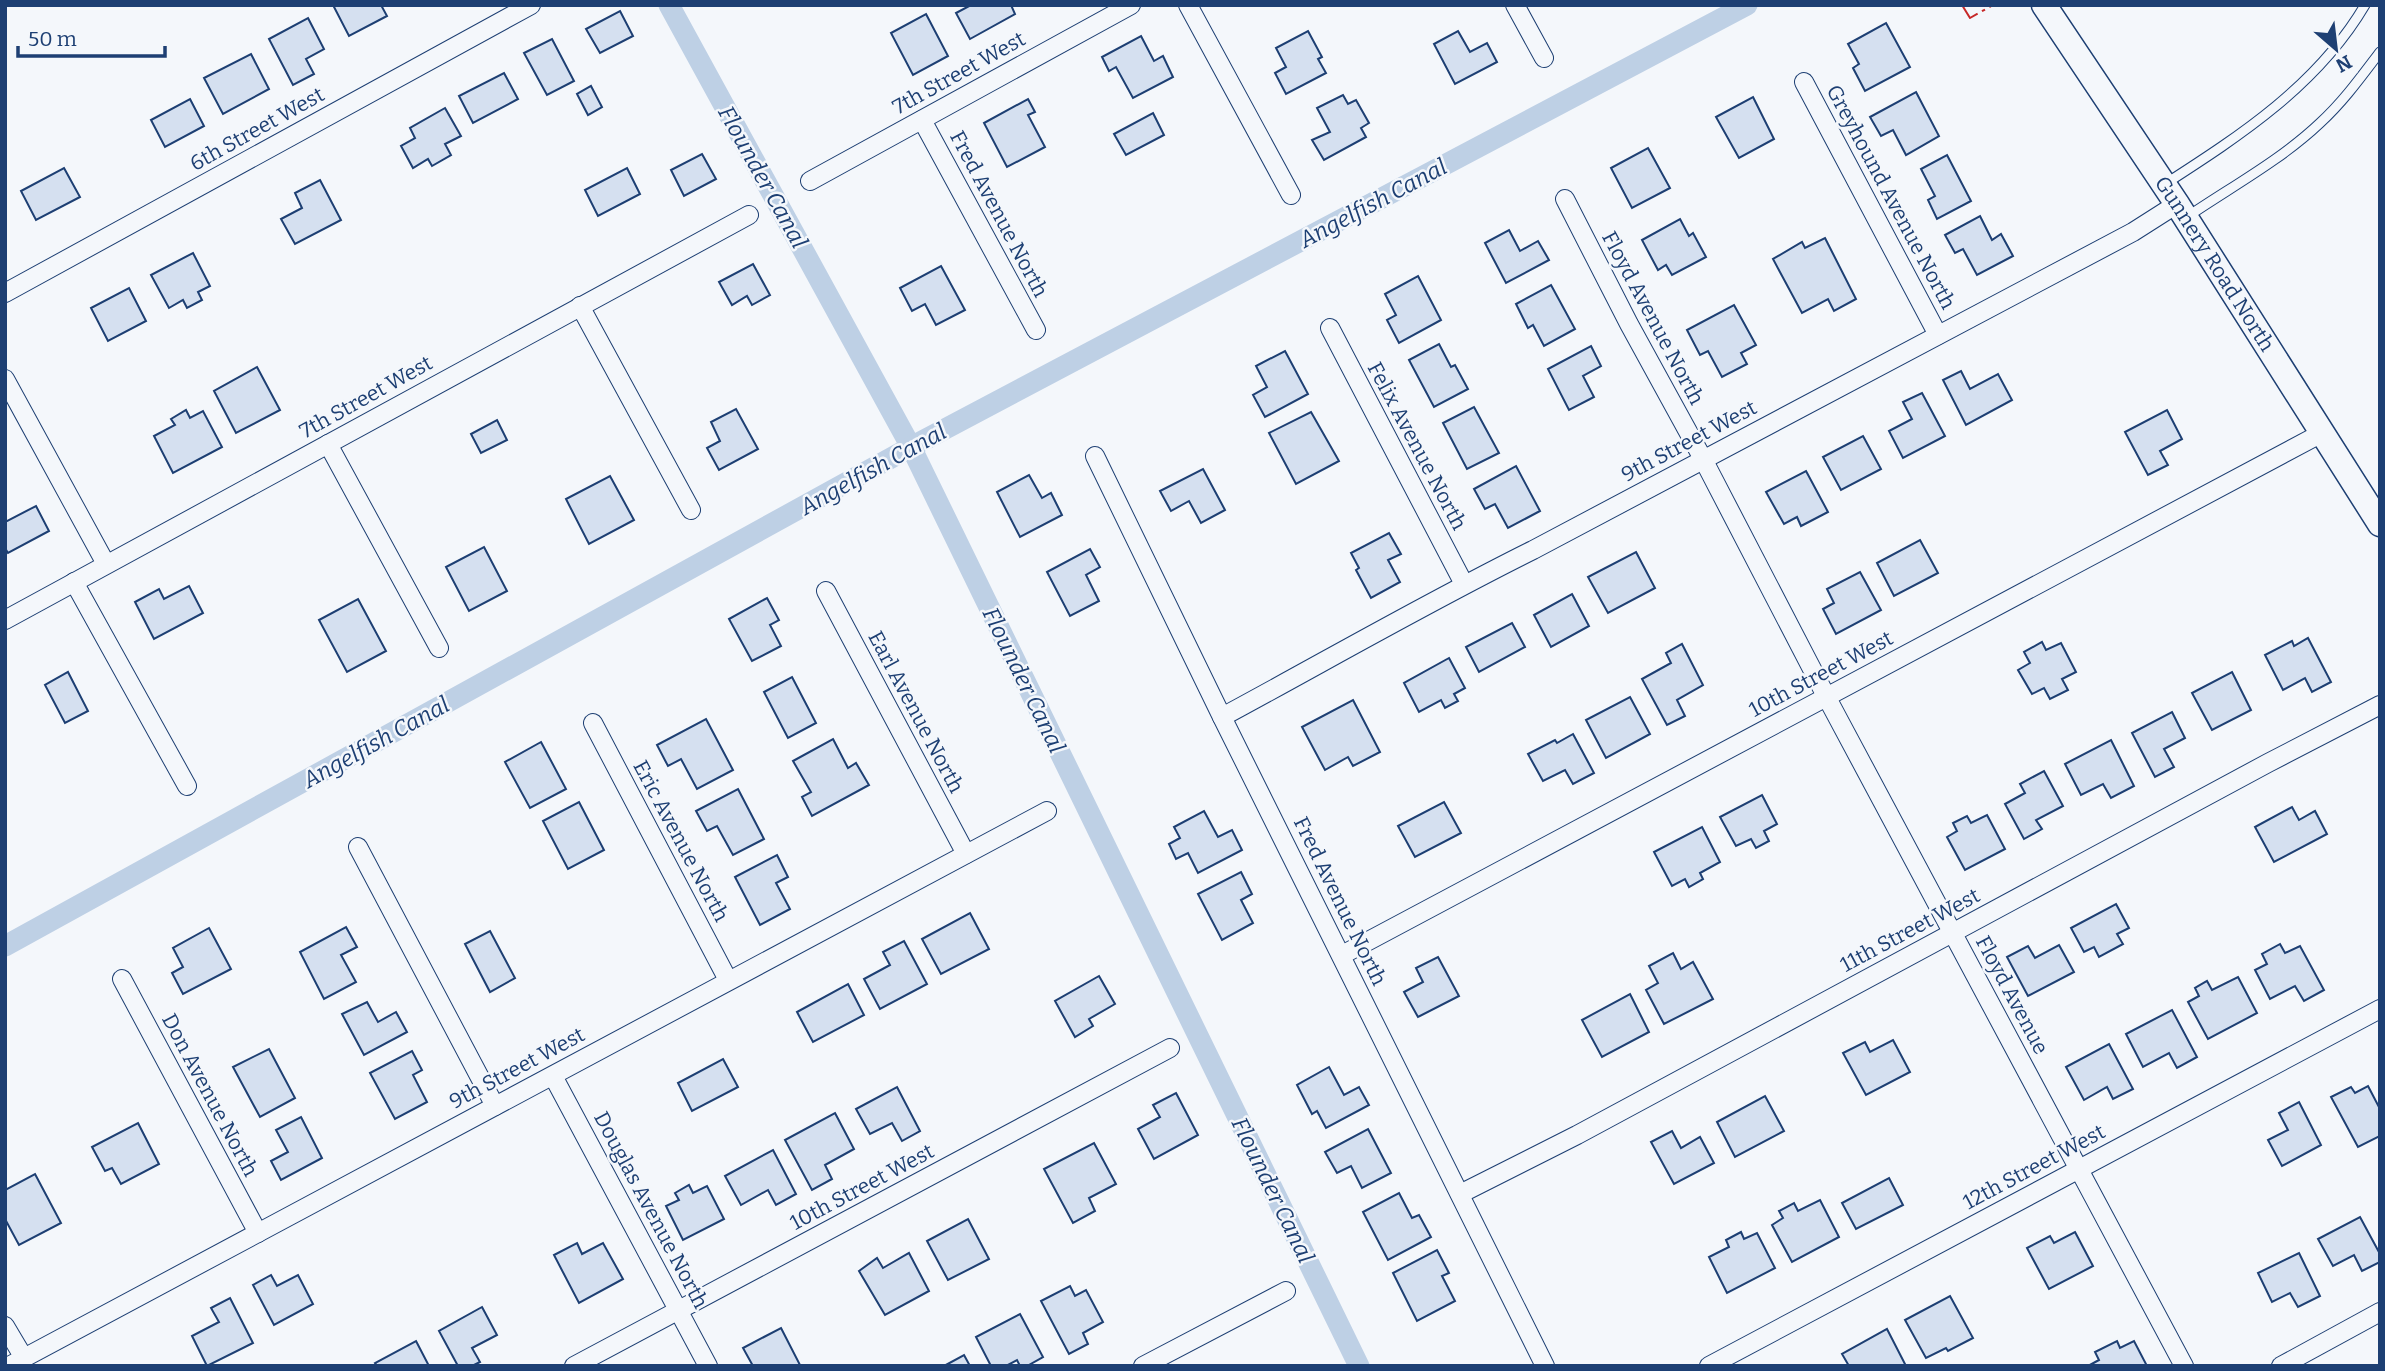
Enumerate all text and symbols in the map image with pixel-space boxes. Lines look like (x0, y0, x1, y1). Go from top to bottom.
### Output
scale bar (18, 14, 164, 58)
north arrow (2301, 14, 2371, 84)
text: 50 m (28, 26, 77, 52)
street label: 7th Street West (888, 26, 1030, 120)
text: N (2332, 50, 2356, 77)
street label: Greyhound Avenue North (1821, 80, 1961, 314)
street label: 6th Street West (185, 81, 329, 177)
water label: Flounder Canal (712, 101, 814, 253)
street label: Fred Avenue North (944, 126, 1054, 302)
water label: Angelfish Canal (1294, 152, 1452, 254)
street label: Gunnery Road North (2149, 171, 2280, 356)
street label: Floyd Avenue North (1596, 227, 1710, 409)
street label: 7th Street West (295, 350, 437, 444)
street label: Felix Avenue North (1362, 358, 1472, 534)
street label: 9th Street West (1617, 394, 1761, 488)
water label: Angelfish Canal (794, 417, 951, 521)
water label: Flounder Canal (977, 603, 1071, 757)
street label: 10th Street West (1745, 625, 1898, 723)
street label: Earl Avenue North (862, 627, 970, 797)
water label: Angelfish Canal (297, 690, 454, 794)
street label: Eric Avenue North (627, 756, 735, 926)
street label: Fred Avenue North (1288, 812, 1392, 990)
street label: 11th Street West (1836, 882, 1985, 978)
street label: Floyd Avenue (1970, 931, 2054, 1059)
street label: Don Avenue North (156, 1009, 264, 1181)
street label: 9th Street West (445, 1021, 589, 1115)
street label: Douglas Avenue North (588, 1107, 714, 1313)
water label: Flounder Canal (1226, 1113, 1320, 1267)
street label: 12th Street West (1959, 1118, 2110, 1215)
street label: 10th Street West (786, 1138, 939, 1236)

